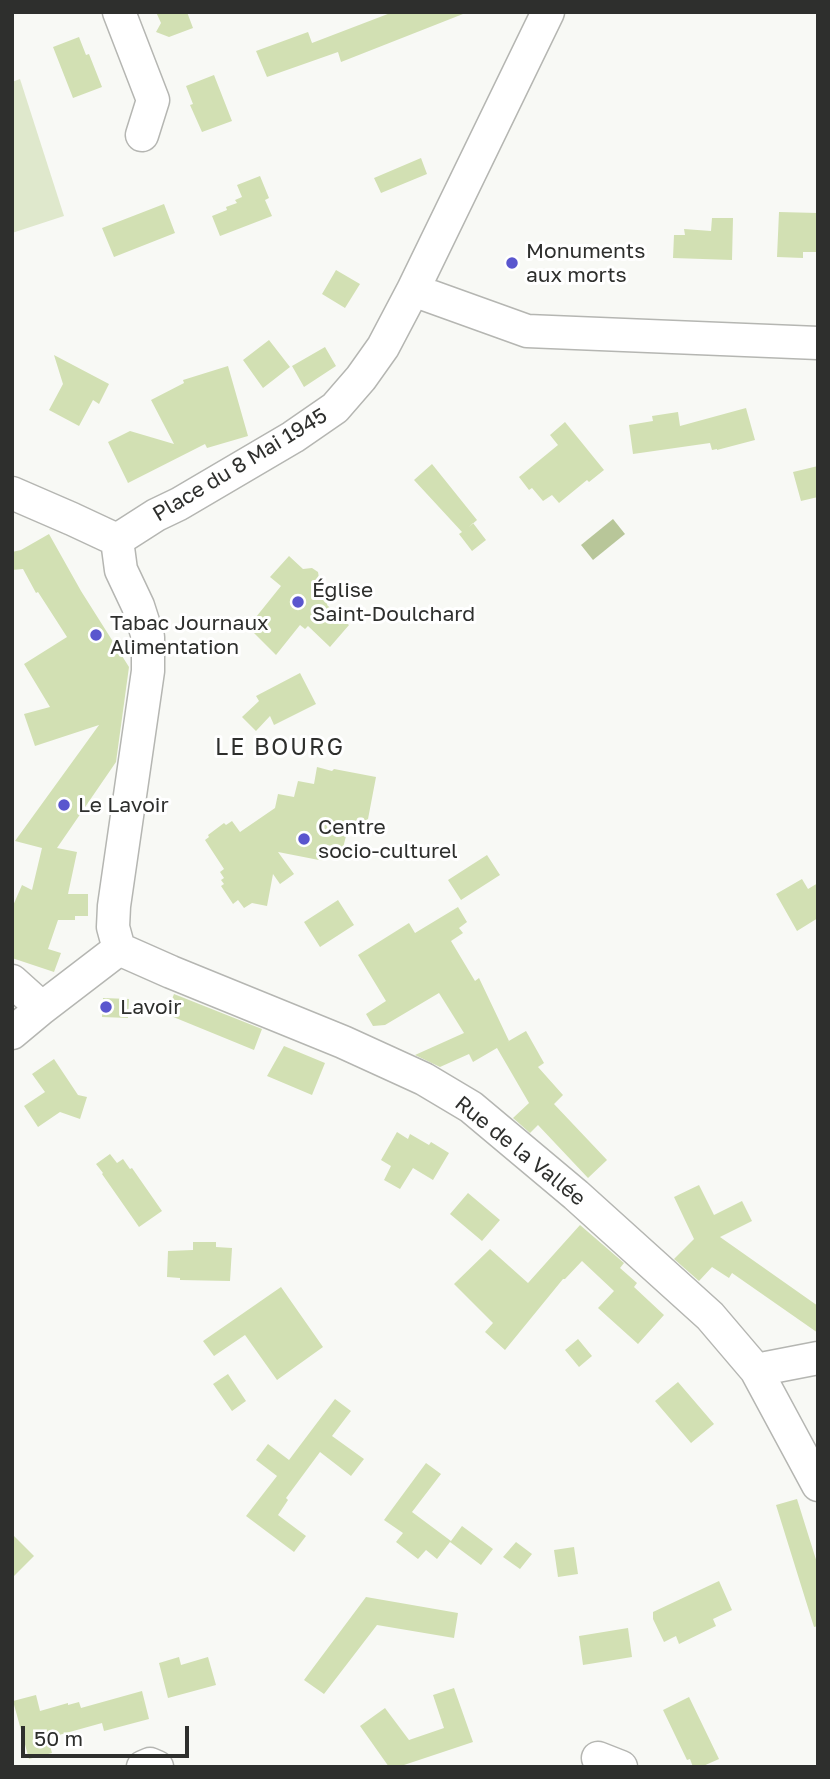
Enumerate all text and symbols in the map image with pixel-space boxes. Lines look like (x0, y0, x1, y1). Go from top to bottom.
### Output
place label: Monuments aux morts (526, 238, 645, 288)
marker: Monuments aux morts (504, 255, 520, 271)
street label: Place du 8 Mai 1945 (148, 403, 332, 527)
place label: Église Saint-Doulchard (312, 577, 475, 627)
marker: Église Saint-Doulchard (290, 594, 306, 610)
place label: Tabac Journaux Alimentation (110, 610, 269, 660)
marker: Tabac Journaux Alimentation (88, 627, 104, 643)
district label: LE BOURG (216, 734, 344, 762)
place label: Le Lavoir (78, 792, 169, 818)
marker: Le Lavoir (56, 797, 72, 813)
place label: Centre socio-culturel (318, 814, 458, 864)
marker: Centre socio-culturel (296, 831, 312, 847)
place label: Lavoir (120, 994, 181, 1020)
marker: Lavoir (98, 999, 114, 1015)
street label: Rue de la Vallée (450, 1091, 590, 1211)
scale bar (24, 1712, 192, 1756)
text: 50 m (34, 1725, 83, 1751)

